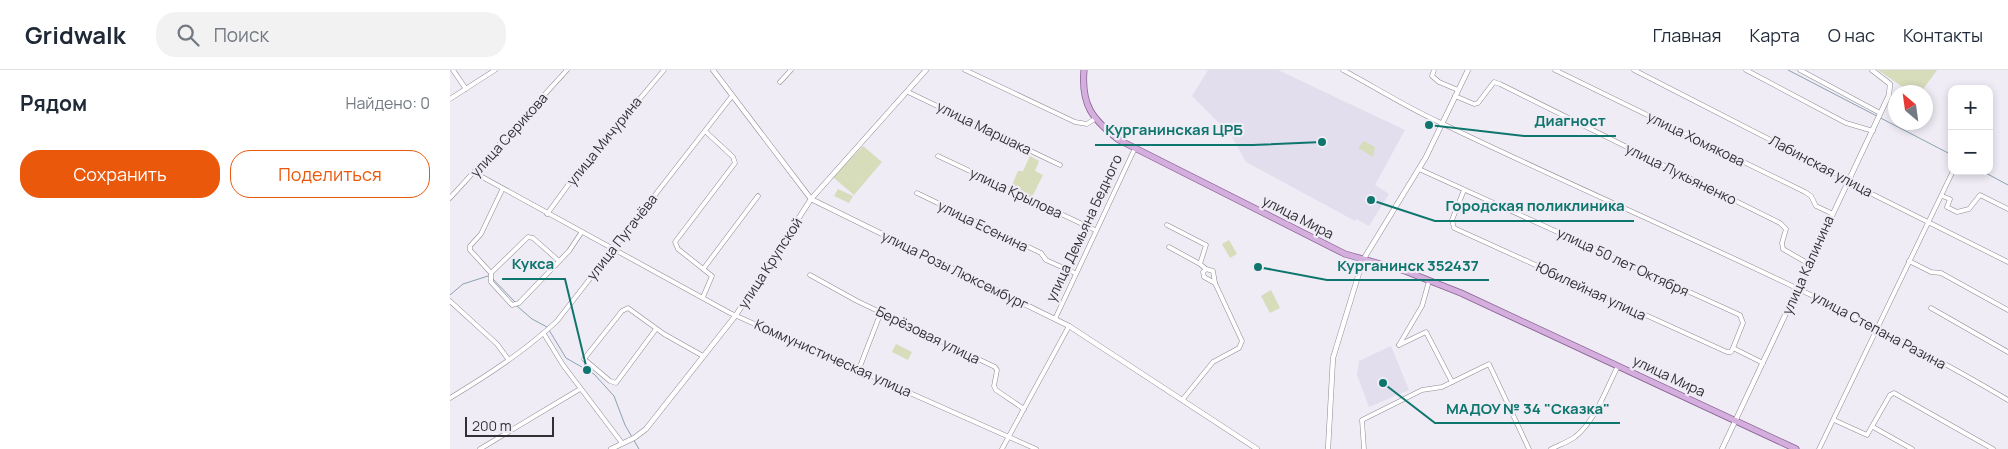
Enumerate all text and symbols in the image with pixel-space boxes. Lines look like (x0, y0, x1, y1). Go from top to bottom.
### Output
search box (156, 12, 506, 57)
text: Gridwalk (25, 18, 126, 51)
icon: search (174, 21, 202, 49)
text: Поиск (214, 22, 269, 48)
text: Главная (1653, 23, 1722, 47)
text: Карта (1750, 23, 1800, 47)
text: О нас (1828, 23, 1875, 47)
text: Контакты (1903, 23, 1983, 47)
north arrow (1888, 85, 1933, 130)
map controls (1948, 85, 1993, 175)
button: + (1948, 85, 1993, 130)
street label: улица Серикова (466, 88, 552, 181)
text: Рядом (20, 89, 87, 117)
text: Найдено: 0 (345, 92, 430, 114)
street label: улица Мичурина (562, 92, 645, 189)
street label: улица Маршака (934, 96, 1035, 159)
callout: Диагност (1524, 106, 1616, 136)
street label: улица Хомякова (1644, 107, 1748, 170)
text: Диагност (1534, 110, 1606, 131)
callout: Курганинская ЦРБ (1095, 115, 1253, 145)
text: Курганинская ЦРБ (1105, 119, 1243, 140)
street label: Лабинская улица (1766, 130, 1876, 201)
button: − (1948, 130, 1993, 175)
street label: улица Лукьяненко (1622, 138, 1740, 209)
button: Сохранить (20, 150, 220, 198)
button: Поделиться (230, 150, 430, 198)
street label: улица Демьяна Бедного (1041, 151, 1126, 305)
street label: улица Крылова (967, 163, 1066, 222)
street label: улица Пугачёва (582, 190, 661, 284)
street label: улица Мира (1259, 190, 1337, 243)
callout: Городская поликлиника (1435, 191, 1634, 221)
street label: улица Есенина (935, 195, 1032, 256)
text: Городская поликлиника (1445, 195, 1625, 216)
street label: улица Калинина (1777, 212, 1838, 317)
street label: улица Крупской (733, 214, 806, 312)
street label: улица 50 лет Октября (1554, 223, 1692, 301)
street label: улица Розы Люксембург (879, 226, 1032, 314)
callout: Кукса (502, 249, 565, 279)
callout: Курганинск 352437 (1327, 250, 1489, 280)
text: Кукса (512, 253, 554, 274)
text: Курганинск 352437 (1337, 255, 1479, 276)
street label: Юбилейная улица (1533, 257, 1649, 324)
street label: улица Степана Разина (1809, 286, 1950, 373)
street label: Берёзовая улица (873, 301, 983, 368)
street label: Коммунистическая улица (752, 314, 915, 401)
street label: улица Мира (1630, 350, 1709, 401)
callout: МАДОУ № 34 "Сказка" (1435, 393, 1620, 423)
text: МАДОУ № 34 "Сказка" (1446, 398, 1610, 419)
scale bar (465, 414, 554, 437)
text: 200 m (472, 416, 512, 435)

